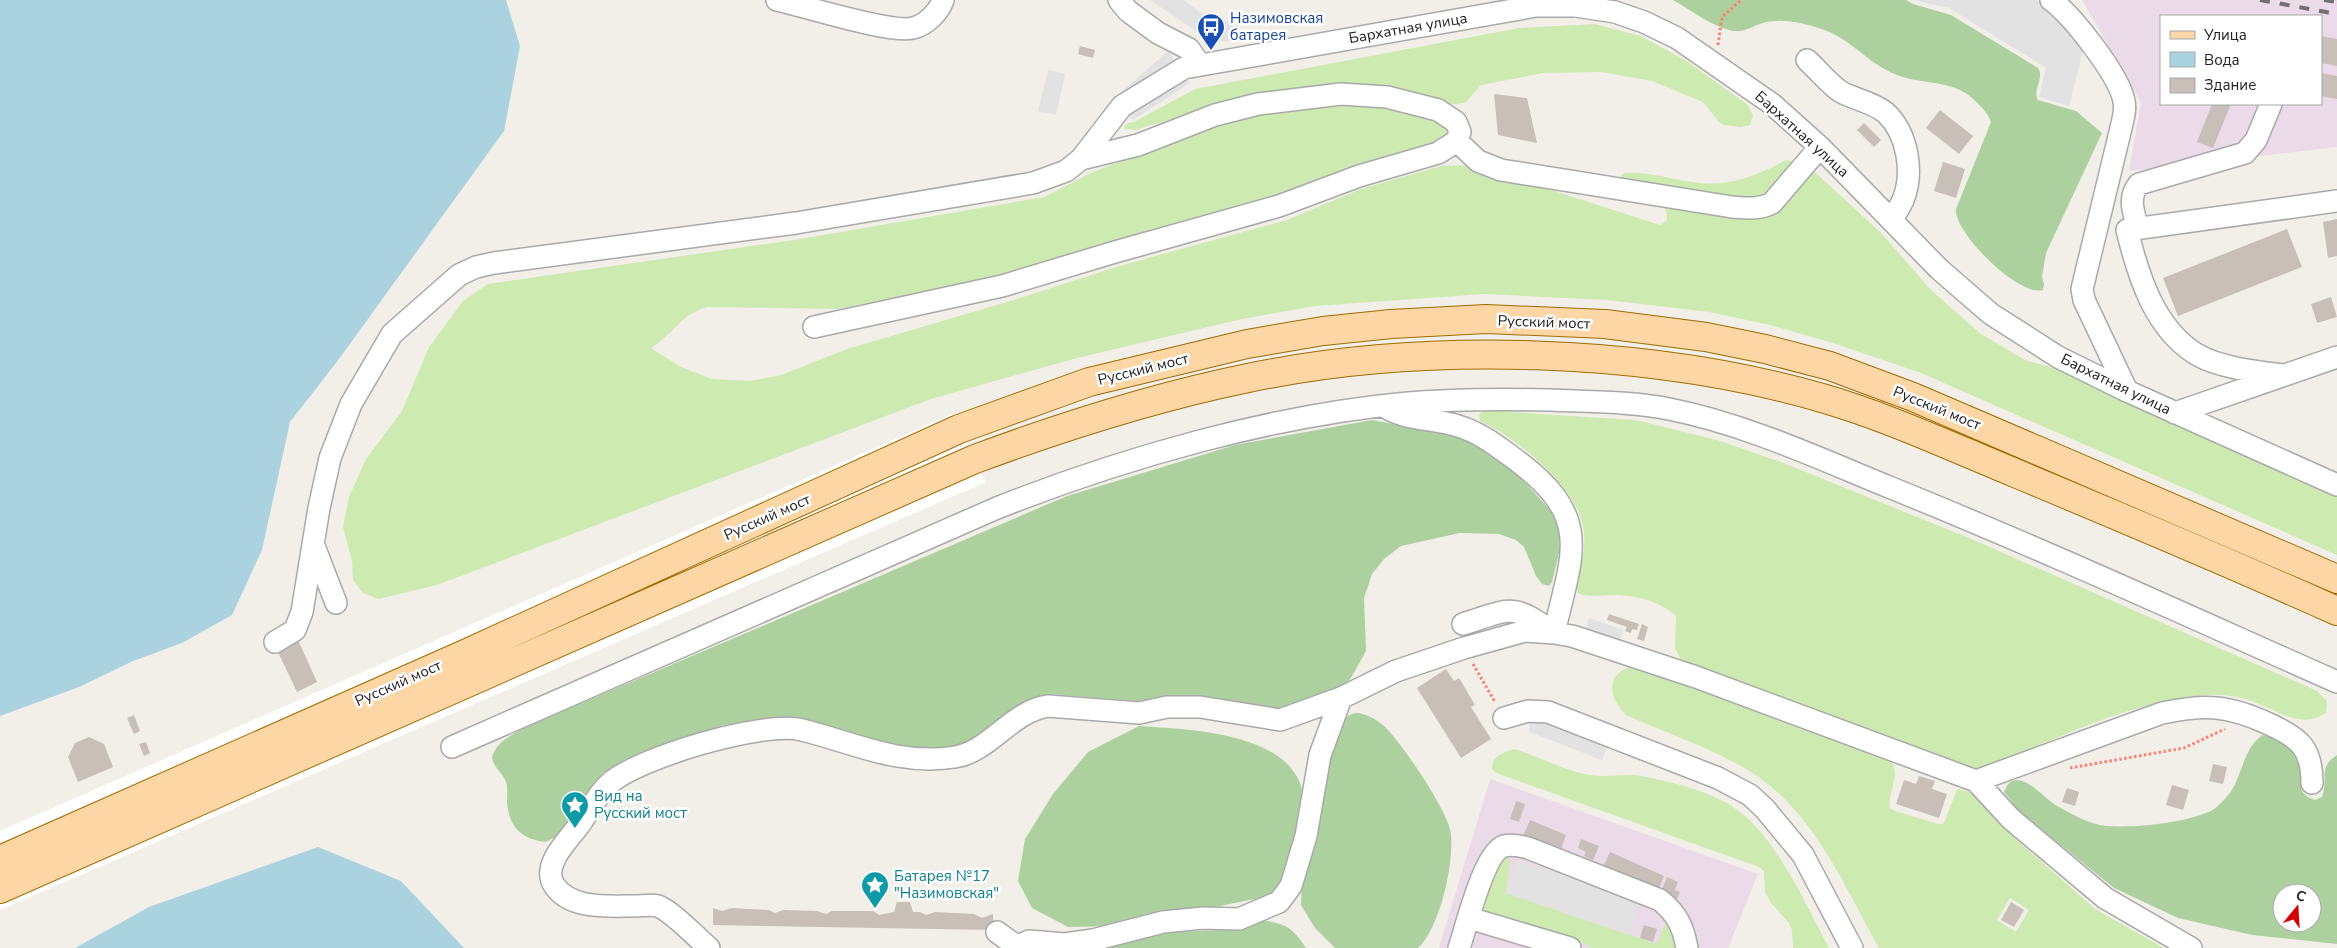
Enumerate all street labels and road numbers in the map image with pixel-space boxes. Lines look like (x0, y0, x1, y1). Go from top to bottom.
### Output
street label: Бархатная улица (1347, 8, 1469, 48)
street label: Бархатная улица (1751, 86, 1853, 182)
street label: Русский мост (1497, 310, 1591, 334)
street label: Русский мост (1096, 348, 1191, 390)
street label: Бархатная улица (2058, 349, 2174, 419)
street label: Русский мост (1890, 381, 1984, 435)
street label: Русский мост (721, 489, 814, 545)
street label: Русский мост (352, 655, 445, 711)

